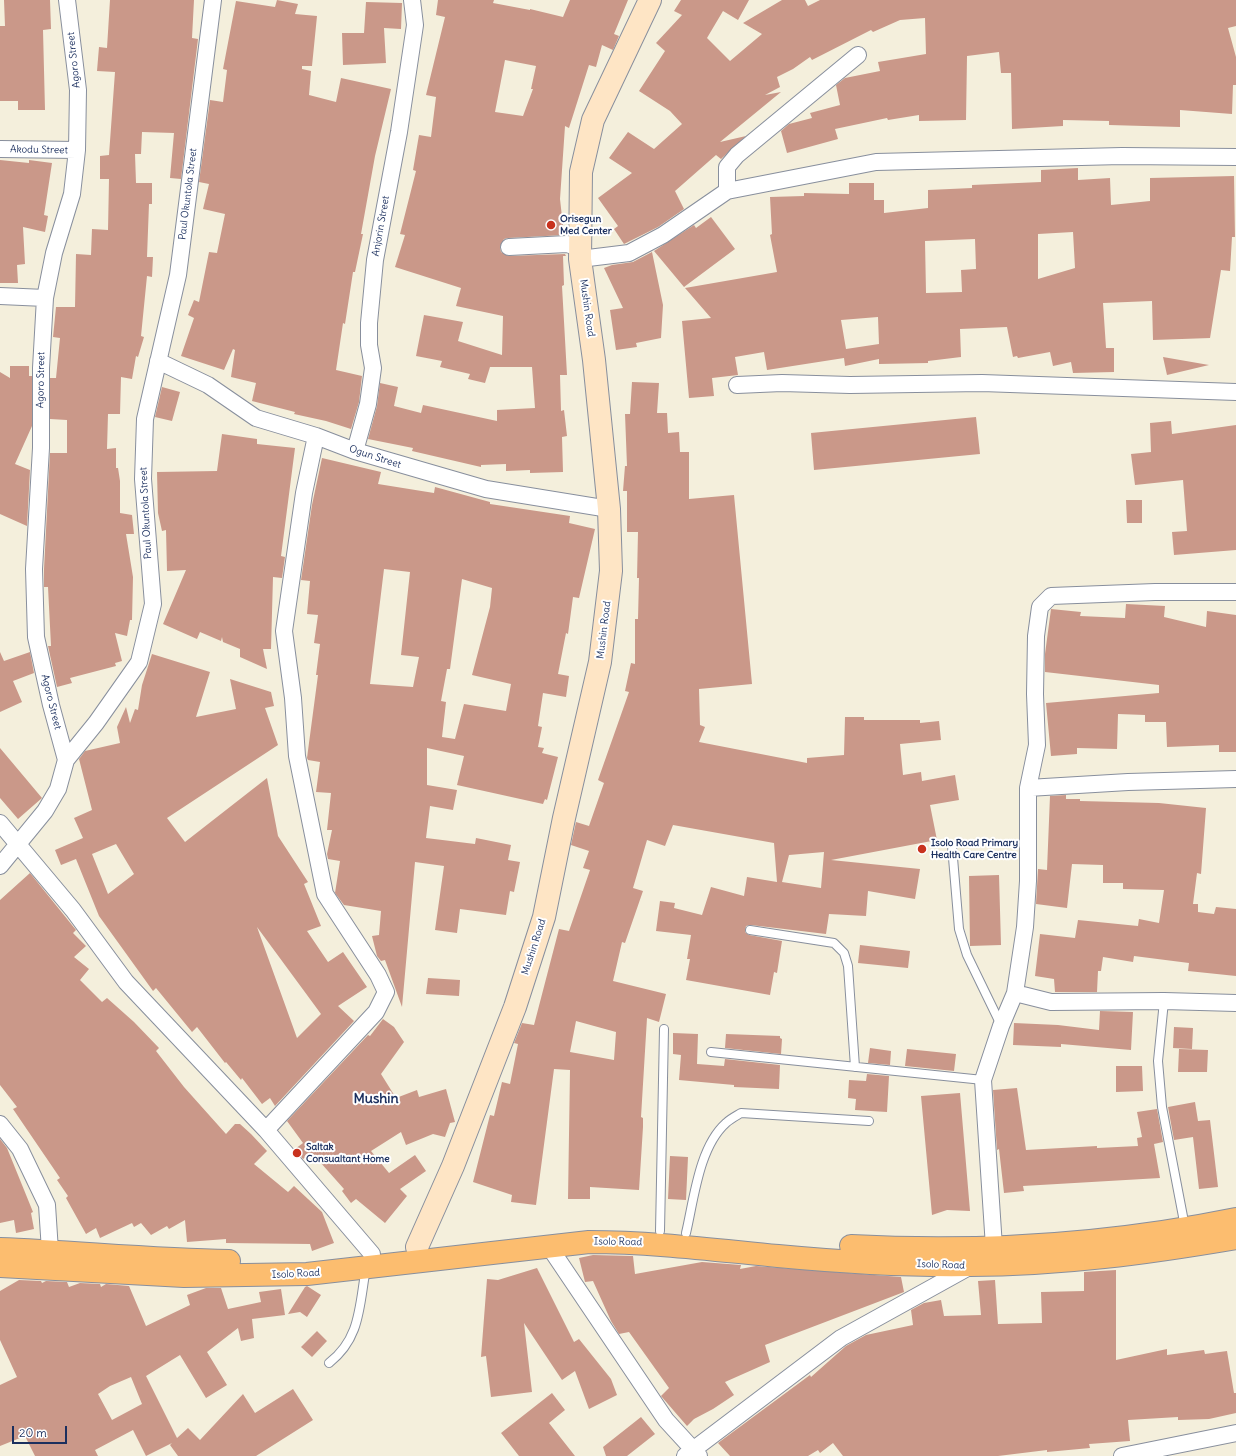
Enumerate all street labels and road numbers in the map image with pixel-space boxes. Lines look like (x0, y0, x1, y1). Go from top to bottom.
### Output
street label: Agoro Street (65, 31, 83, 89)
street label: Akodu Street (10, 143, 68, 157)
street label: Paul Okuntola Street (176, 147, 200, 241)
street label: Anjorin Street (370, 195, 392, 257)
street label: Mushin Road (577, 278, 597, 338)
street label: Agoro Street (35, 352, 47, 408)
street label: Ogun Street (347, 443, 403, 471)
street label: Paul Okuntola Street (138, 467, 154, 559)
street label: Mushin Road (595, 600, 613, 660)
street label: Agoro Street (38, 673, 64, 731)
street label: Mushin Road (519, 918, 549, 976)
street label: Isolo Road (594, 1236, 642, 1248)
street label: Isolo Road (917, 1258, 965, 1272)
street label: Isolo Road (272, 1267, 320, 1281)

